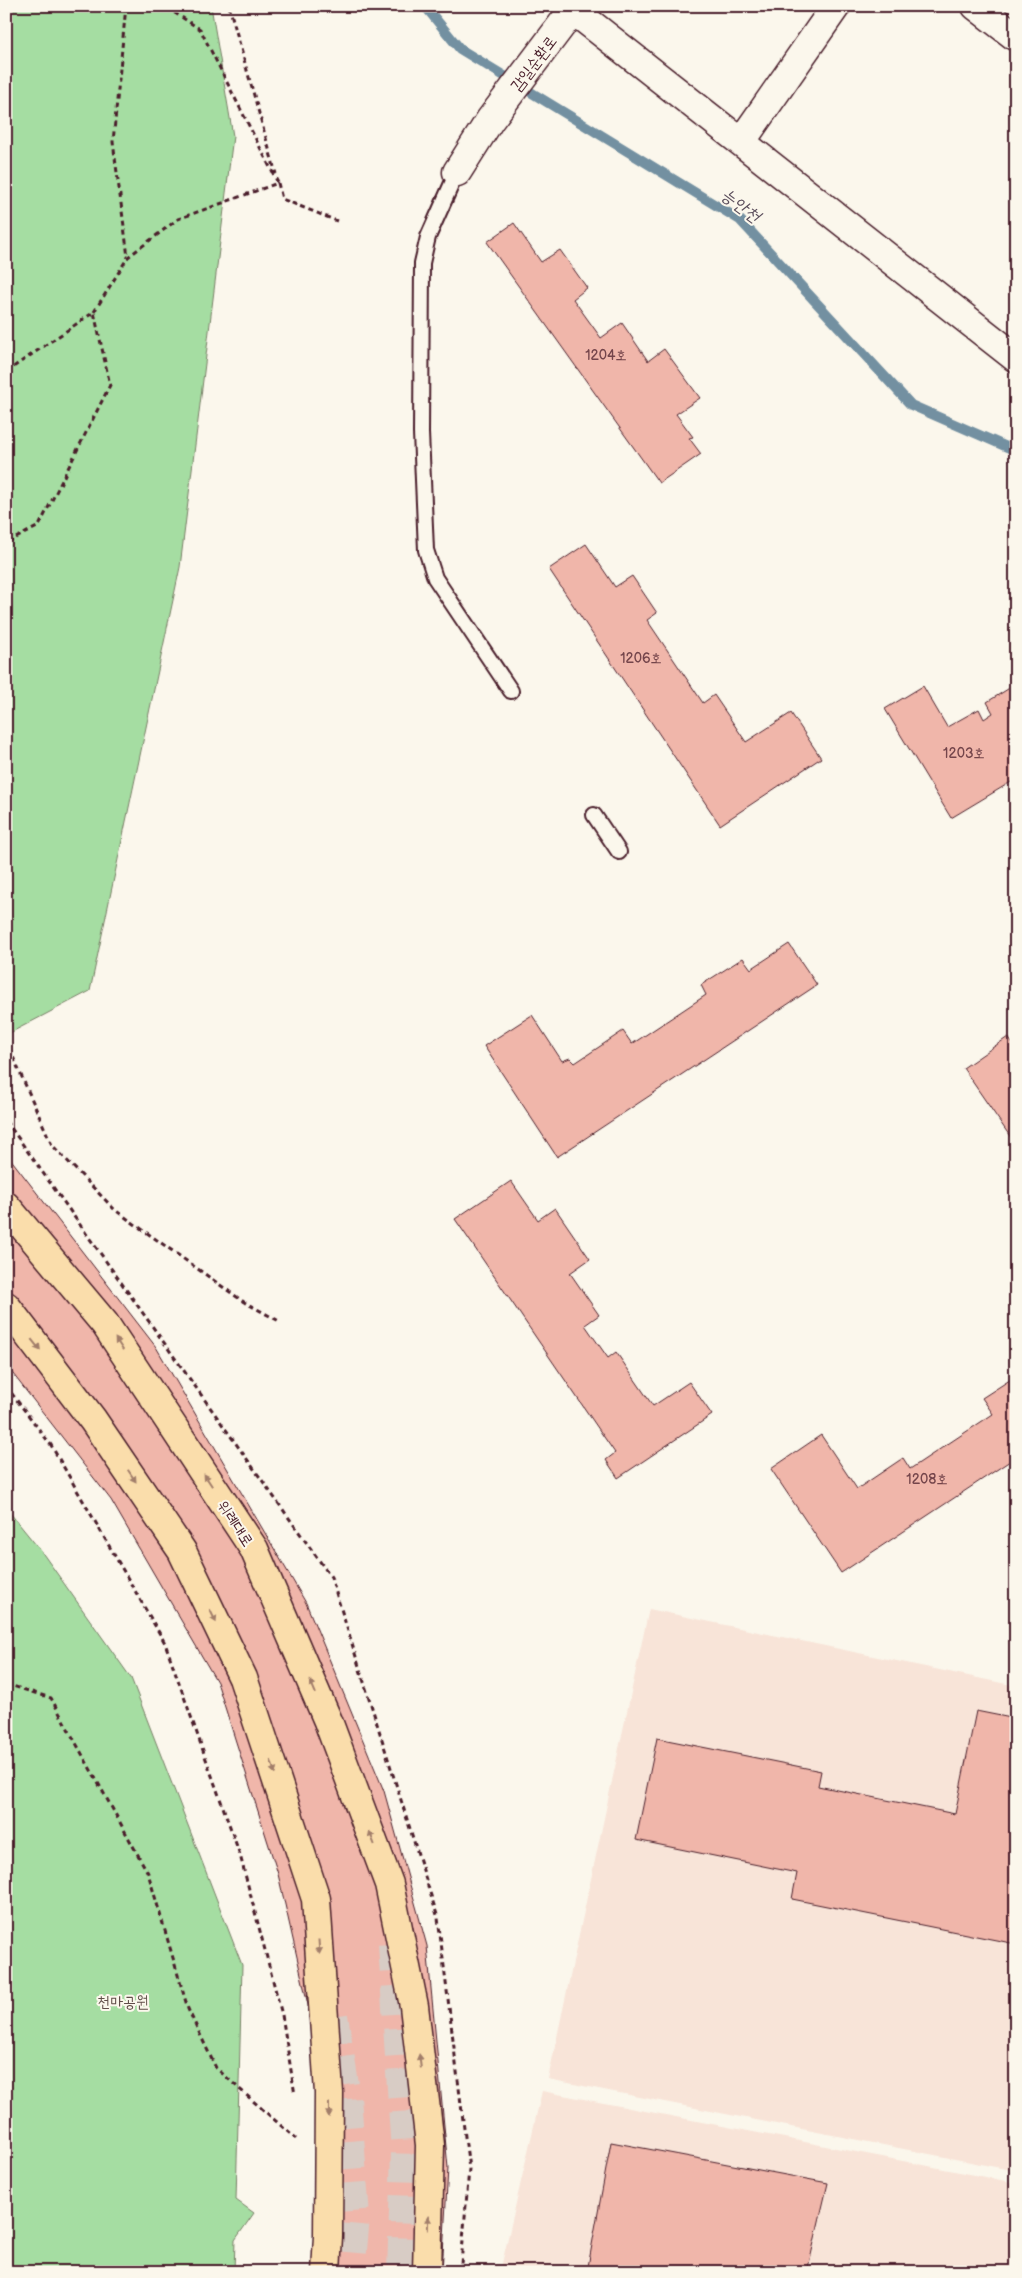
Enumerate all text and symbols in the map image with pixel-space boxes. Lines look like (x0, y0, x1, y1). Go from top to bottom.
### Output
street label: 감일순환로 (507, 32, 561, 95)
water label: 능안천 (717, 184, 766, 228)
house number: 1204호 (585, 347, 627, 364)
house number: 1206호 (620, 650, 662, 667)
house number: 1203호 (943, 745, 985, 762)
one-way arrow (30, 1338, 41, 1351)
one-way arrow (114, 1338, 124, 1351)
one-way arrow (127, 1469, 136, 1483)
house number: 1208호 (906, 1471, 948, 1488)
one-way arrow (204, 1473, 213, 1487)
street label: 위례대로 (213, 1497, 257, 1551)
one-way arrow (210, 1609, 218, 1623)
one-way arrow (309, 1679, 316, 1694)
one-way arrow (269, 1760, 277, 1775)
one-way arrow (368, 1830, 376, 1845)
one-way arrow (316, 1940, 324, 1956)
park label: 천마공원 (97, 1993, 149, 2012)
one-way arrow (416, 2053, 424, 2069)
one-way arrow (325, 2102, 333, 2118)
one-way arrow (424, 2215, 432, 2231)

